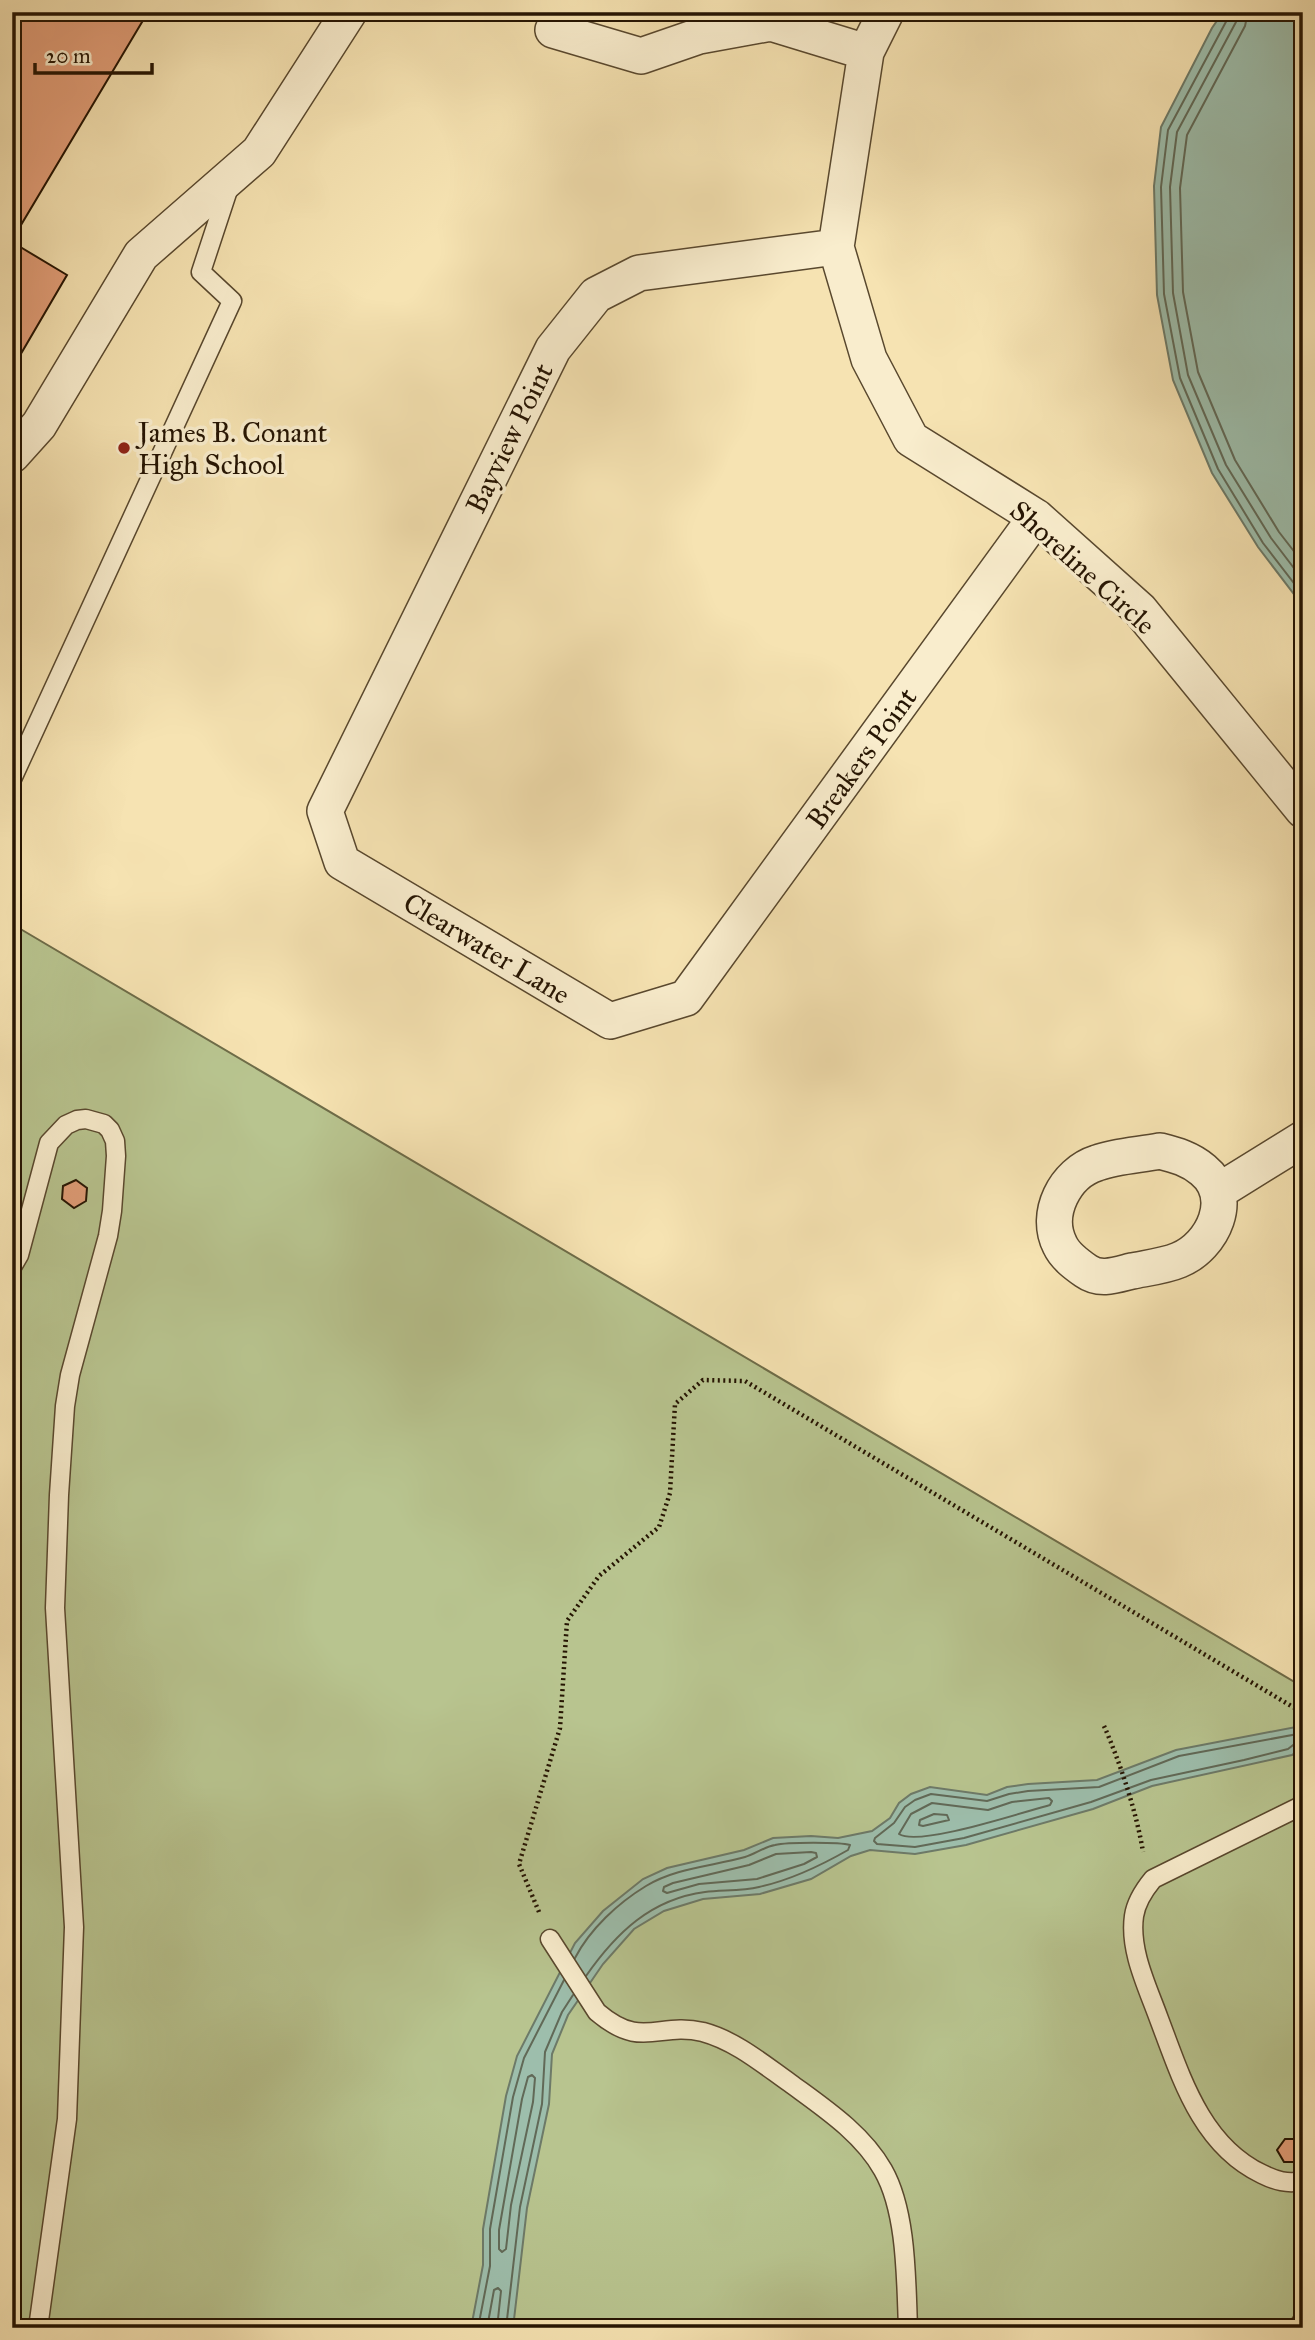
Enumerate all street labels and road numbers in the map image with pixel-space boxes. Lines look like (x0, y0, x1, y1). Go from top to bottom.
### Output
street label: Bayview Point (458, 357, 561, 519)
street label: Shoreline Circle (1003, 493, 1163, 642)
street label: Breakers Point (799, 681, 924, 836)
street label: Clearwater Lane (397, 885, 576, 1012)

